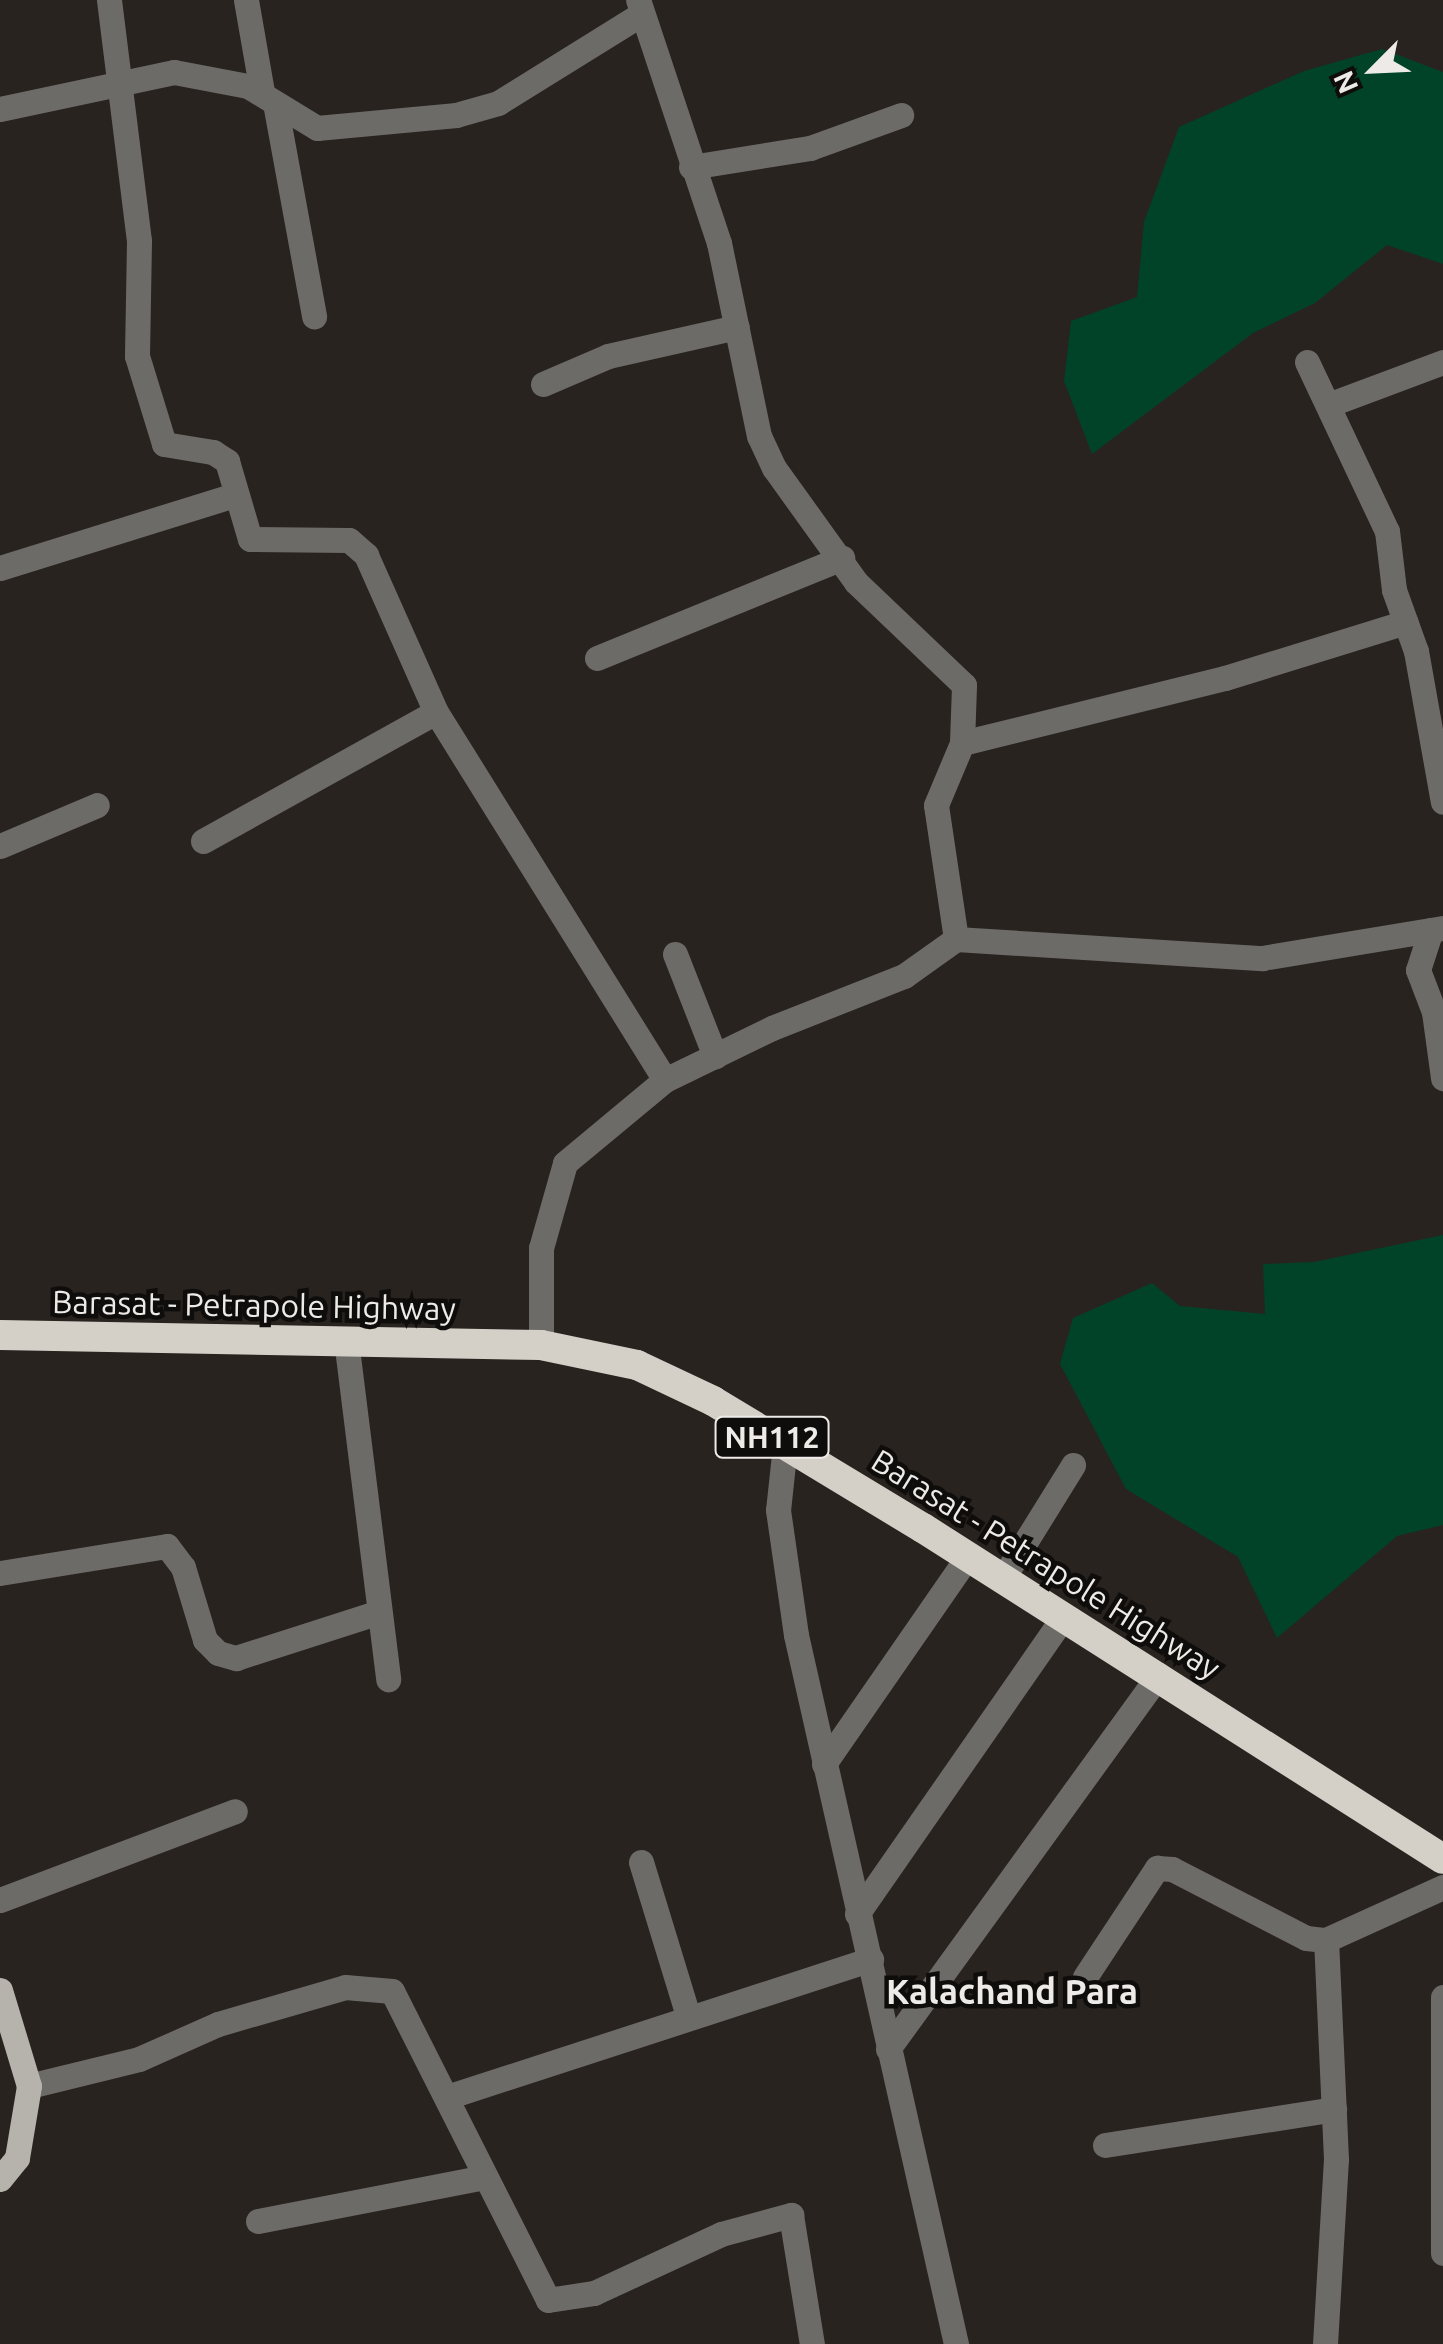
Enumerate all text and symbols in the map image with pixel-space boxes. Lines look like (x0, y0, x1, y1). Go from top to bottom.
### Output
north arrow (1323, 20, 1423, 120)
text: N (1327, 67, 1364, 98)
street label: Barasat - Petrapole Highway (52, 1282, 456, 1328)
road number: NH112 (714, 1412, 830, 1462)
street label: Barasat - Petrapole Highway (865, 1441, 1227, 1687)
district label: Kalachand Para (886, 1970, 1138, 2012)

